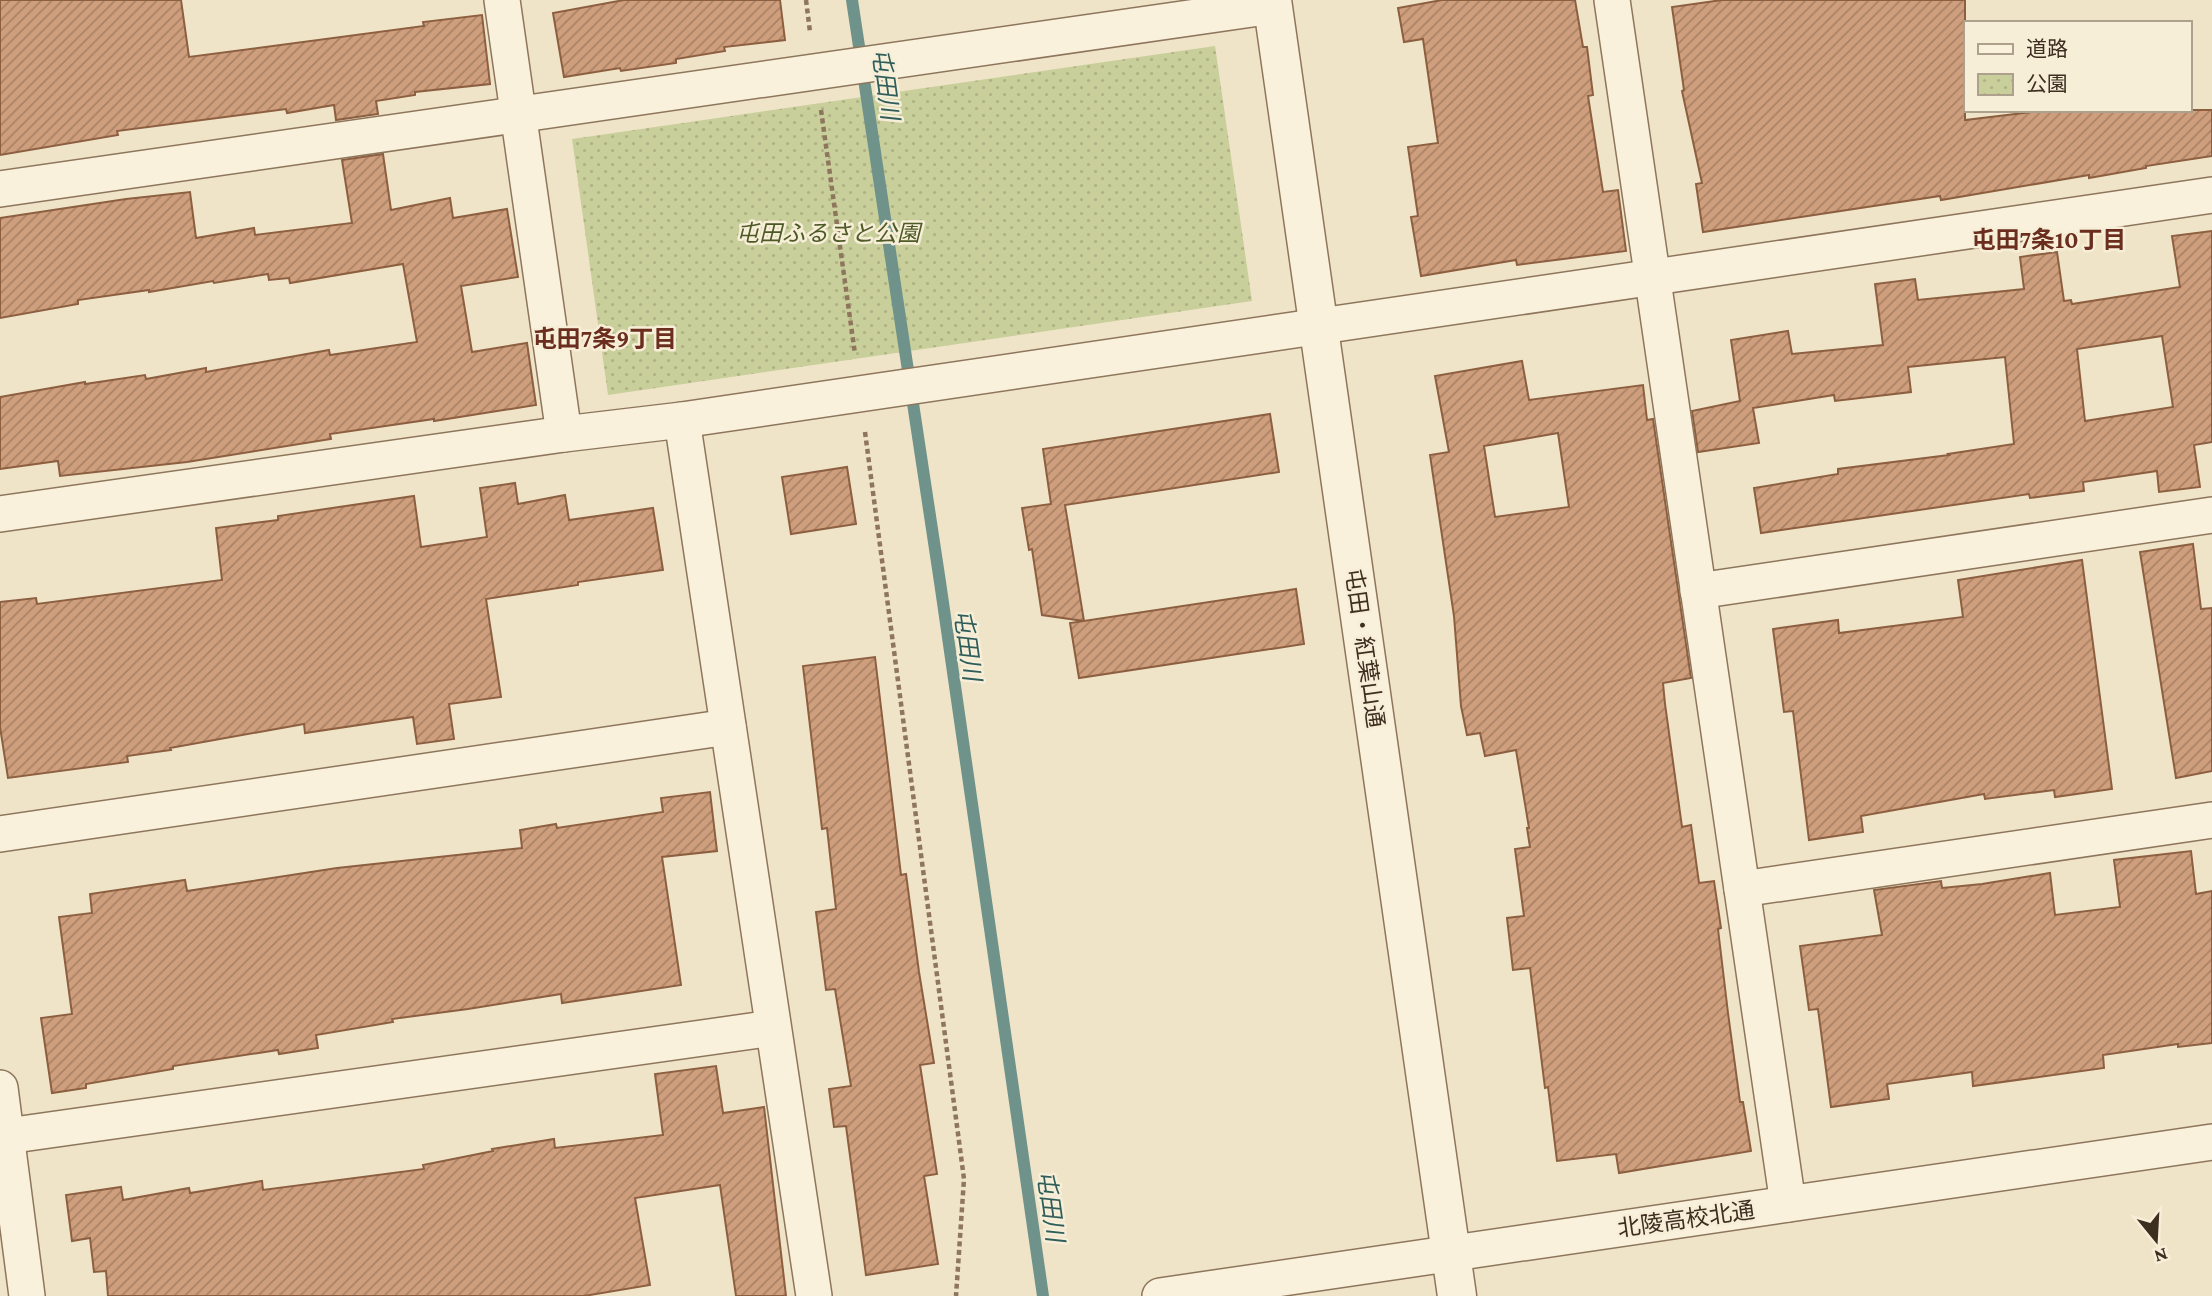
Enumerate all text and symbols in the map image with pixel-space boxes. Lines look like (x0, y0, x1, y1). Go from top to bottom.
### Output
legend (1964, 21, 2191, 112)
text: 道路 (2026, 37, 2068, 61)
water label: 屯田川 (868, 46, 905, 124)
text: 公園 (2026, 72, 2068, 96)
park label: 屯田ふるさと公園 (736, 220, 923, 246)
district label: 屯田7条10丁目 (1971, 226, 2127, 253)
district label: 屯田7条9丁目 (533, 325, 677, 352)
street label: 屯田・紅葉山通 (1341, 566, 1389, 730)
water label: 屯田川 (950, 607, 987, 685)
water label: 屯田川 (1033, 1168, 1070, 1246)
street label: 北陵高校北通 (1616, 1197, 1756, 1241)
north arrow (2121, 1205, 2191, 1275)
text: N (2152, 1244, 2171, 1268)

